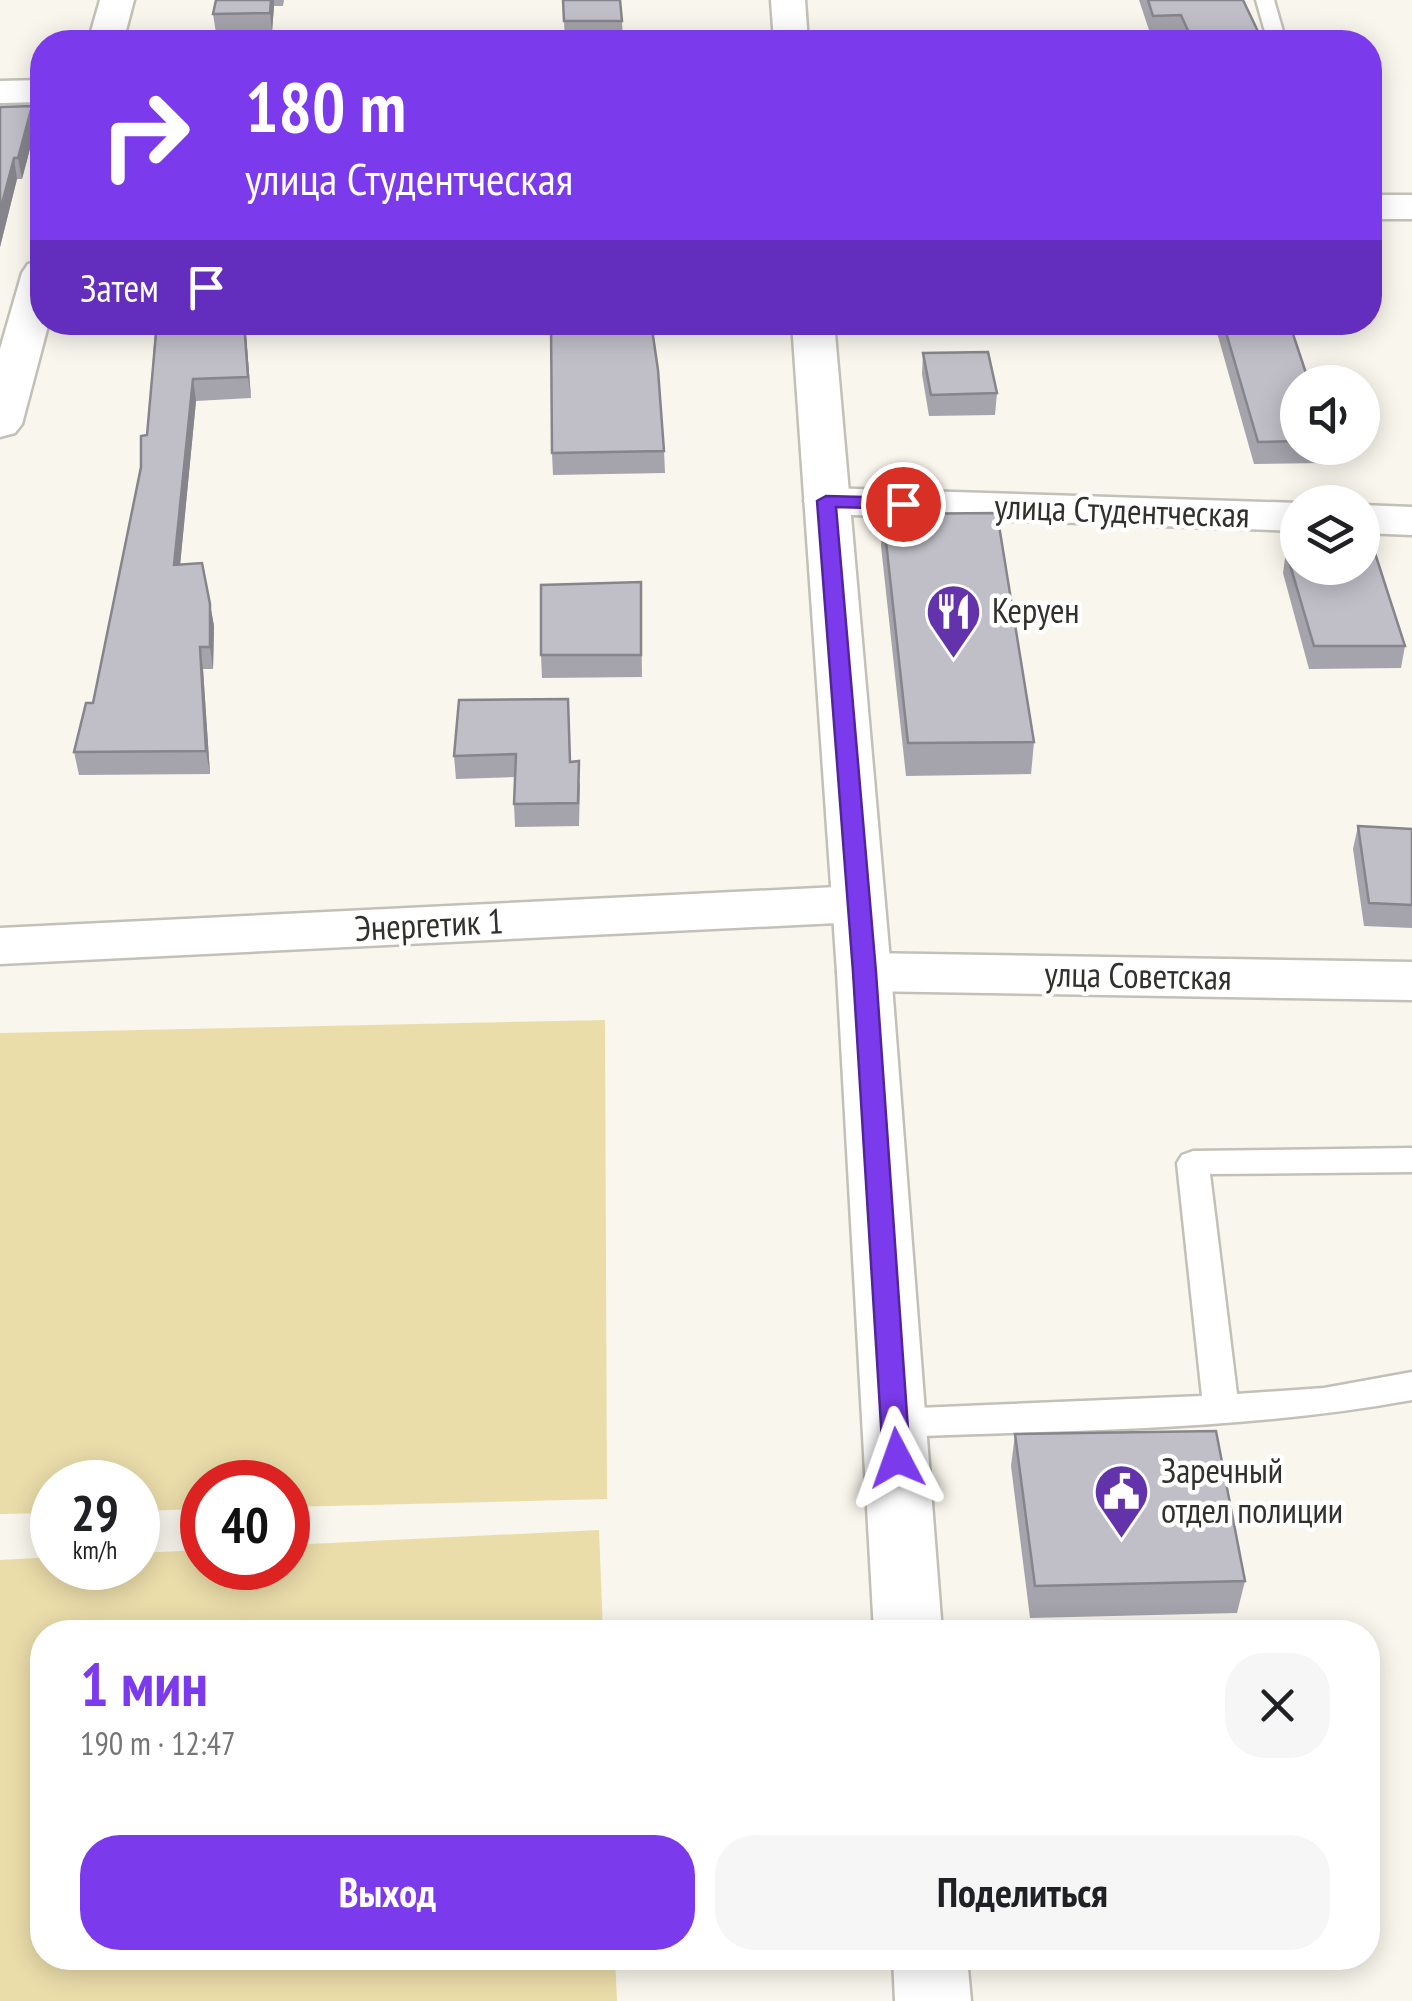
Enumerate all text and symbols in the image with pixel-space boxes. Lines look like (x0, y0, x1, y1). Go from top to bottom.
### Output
text: 180 m (245, 61, 406, 151)
icon: right (80, 70, 210, 200)
text: улица Студентческая (245, 149, 573, 207)
icon: arrive (179, 260, 234, 315)
text: Затем (80, 263, 159, 312)
map controls (1280, 365, 1380, 585)
button: sound (1280, 365, 1380, 465)
pin (861, 462, 946, 547)
icon: arrive (876, 477, 931, 532)
street label: улица Студентческая (994, 483, 1250, 537)
button: layers (1280, 485, 1380, 585)
restaurant icon: Керуен (923, 581, 983, 660)
place label: Керуен (992, 587, 1080, 633)
street label: Энергетик 1 (353, 897, 504, 951)
street label: улца Советская (1044, 950, 1232, 1000)
position arrow (845, 1406, 949, 1510)
place label: Заречный отдел полиции (1161, 1447, 1343, 1533)
speed limit sign: 40 (180, 1460, 310, 1590)
public building icon: Заречный отдел полиции (1092, 1461, 1152, 1540)
text: 29 (71, 1480, 119, 1545)
text: km/h (73, 1534, 117, 1566)
text: 1 мин (80, 1645, 208, 1723)
button: close (1225, 1653, 1330, 1758)
text: 190 m · 12:47 (80, 1722, 235, 1764)
button: Выход (80, 1835, 695, 1950)
button: Поделиться (715, 1835, 1330, 1950)

